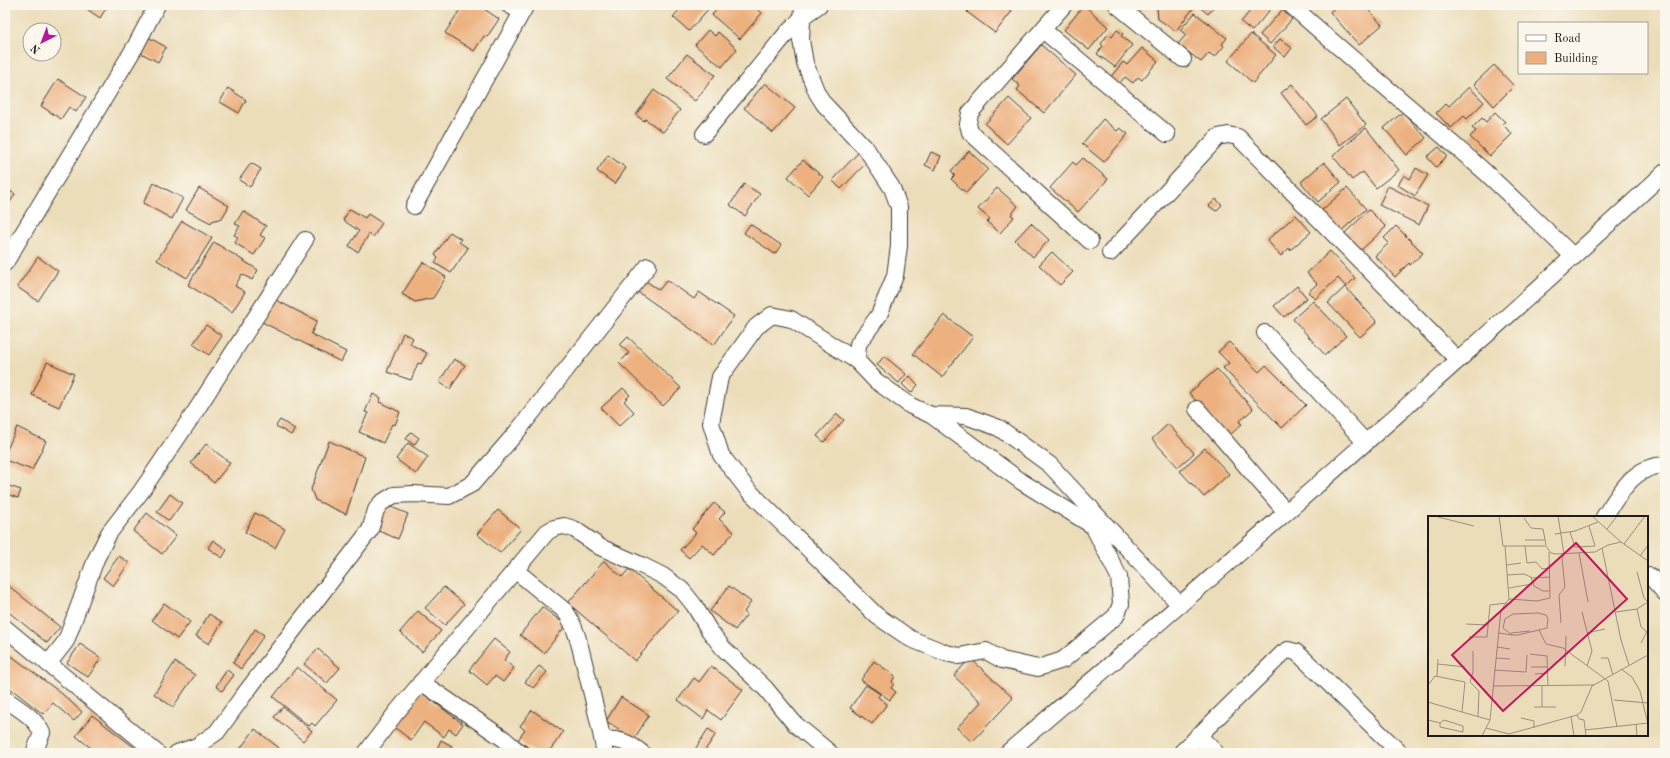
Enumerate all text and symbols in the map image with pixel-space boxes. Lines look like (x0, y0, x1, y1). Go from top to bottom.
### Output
north arrow (22, 22, 62, 62)
legend (1518, 22, 1648, 74)
text: Road (1554, 33, 1581, 45)
text: N (29, 41, 43, 55)
text: Building (1554, 53, 1598, 65)
inset map (1428, 516, 1648, 736)

